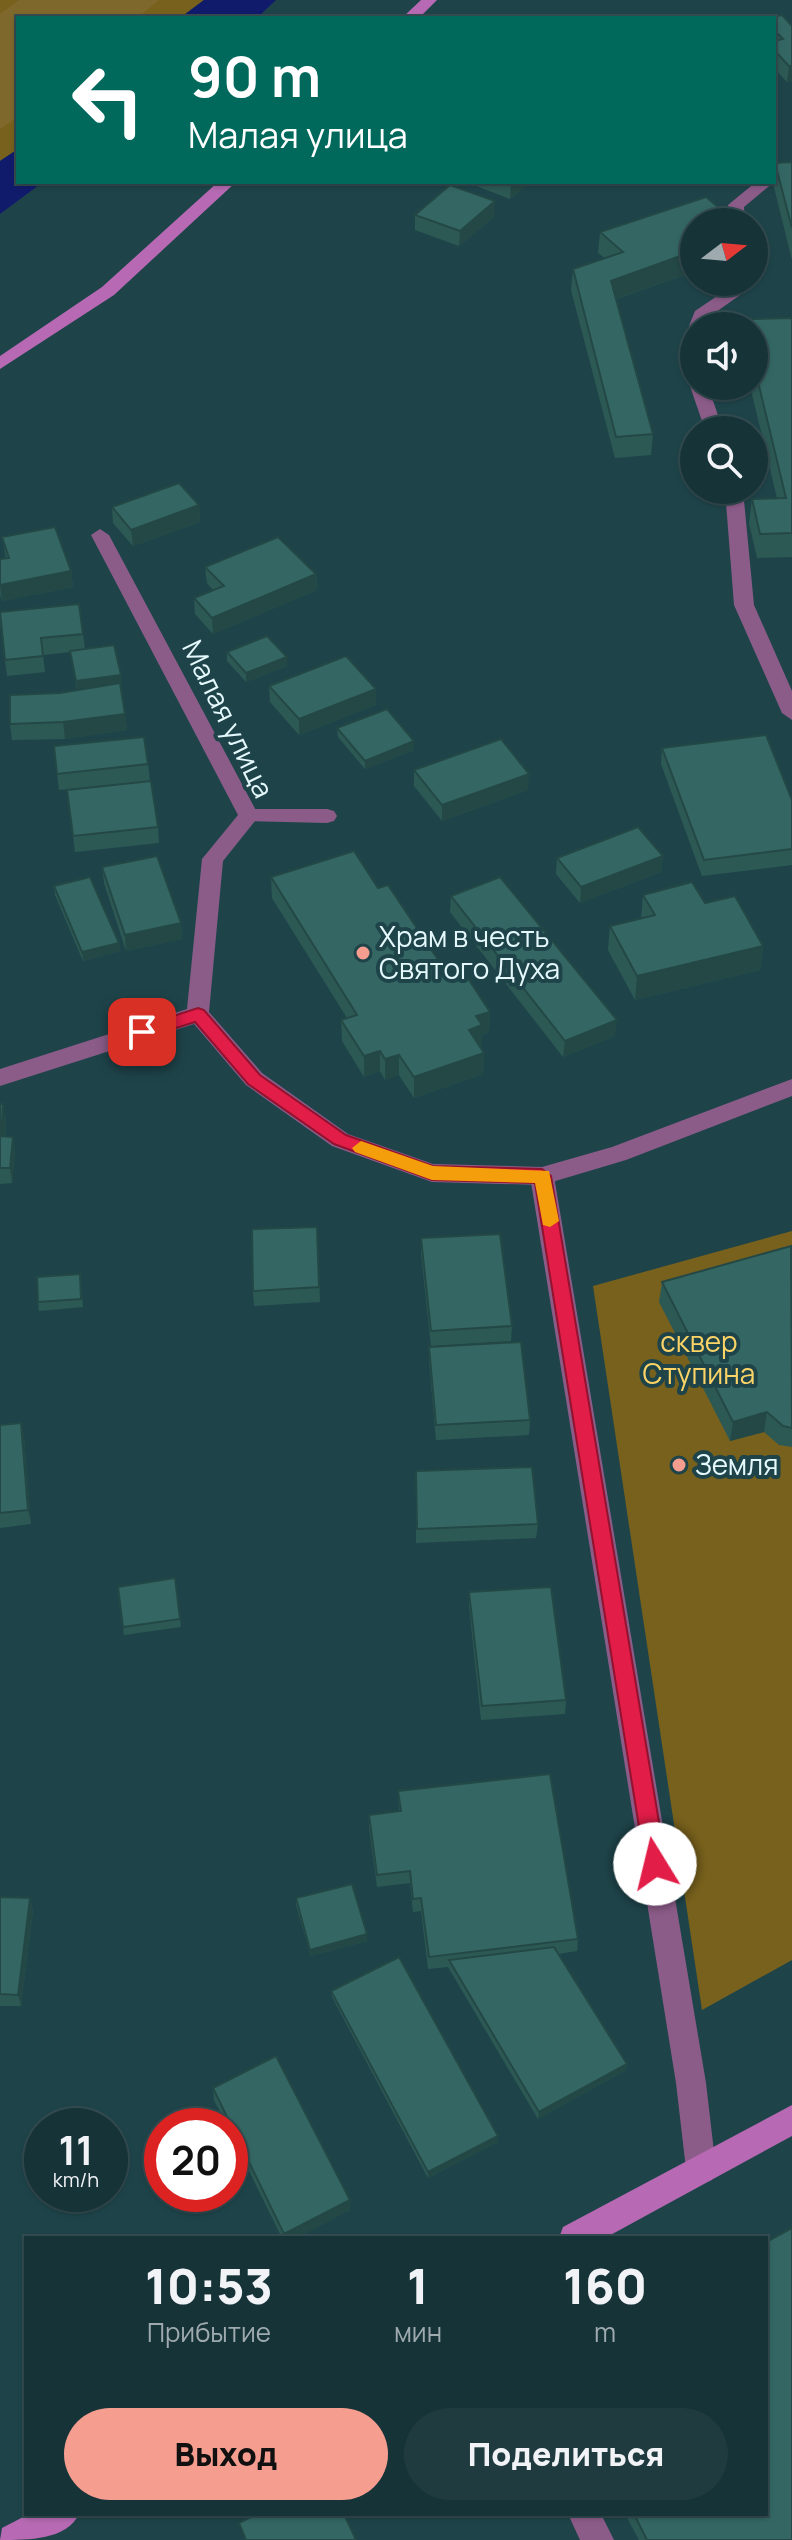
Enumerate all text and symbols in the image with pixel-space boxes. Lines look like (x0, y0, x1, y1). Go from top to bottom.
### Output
text: 90 m (188, 37, 321, 114)
icon: left (56, 48, 160, 152)
text: Малая улица (188, 110, 408, 159)
north arrow (680, 208, 768, 296)
map controls (680, 208, 768, 504)
button: sound (680, 312, 768, 400)
button: search (680, 416, 768, 504)
street label: Малая улица (174, 633, 283, 804)
place label: Храм в честь Святого Духа (379, 917, 560, 987)
marker: Храм в честь Святого Духа (354, 944, 372, 962)
pin (108, 998, 176, 1066)
icon: arrive (120, 1010, 164, 1054)
park label: сквер Ступина (643, 1322, 755, 1392)
place label: Земля (695, 1445, 779, 1483)
marker: Земля (670, 1456, 688, 1474)
position arrow (613, 1822, 697, 1906)
speed limit sign: 20 (144, 2108, 248, 2212)
text: 11 (58, 2122, 94, 2177)
text: km/h (53, 2166, 99, 2193)
text: 10:53 (145, 2253, 273, 2318)
text: 1 (407, 2253, 429, 2318)
text: 160 (563, 2253, 647, 2318)
text: Прибытие (147, 2314, 271, 2350)
text: мин (394, 2314, 442, 2350)
text: m (594, 2314, 616, 2350)
button: Выход (64, 2408, 388, 2500)
button: Поделиться (404, 2408, 728, 2500)

